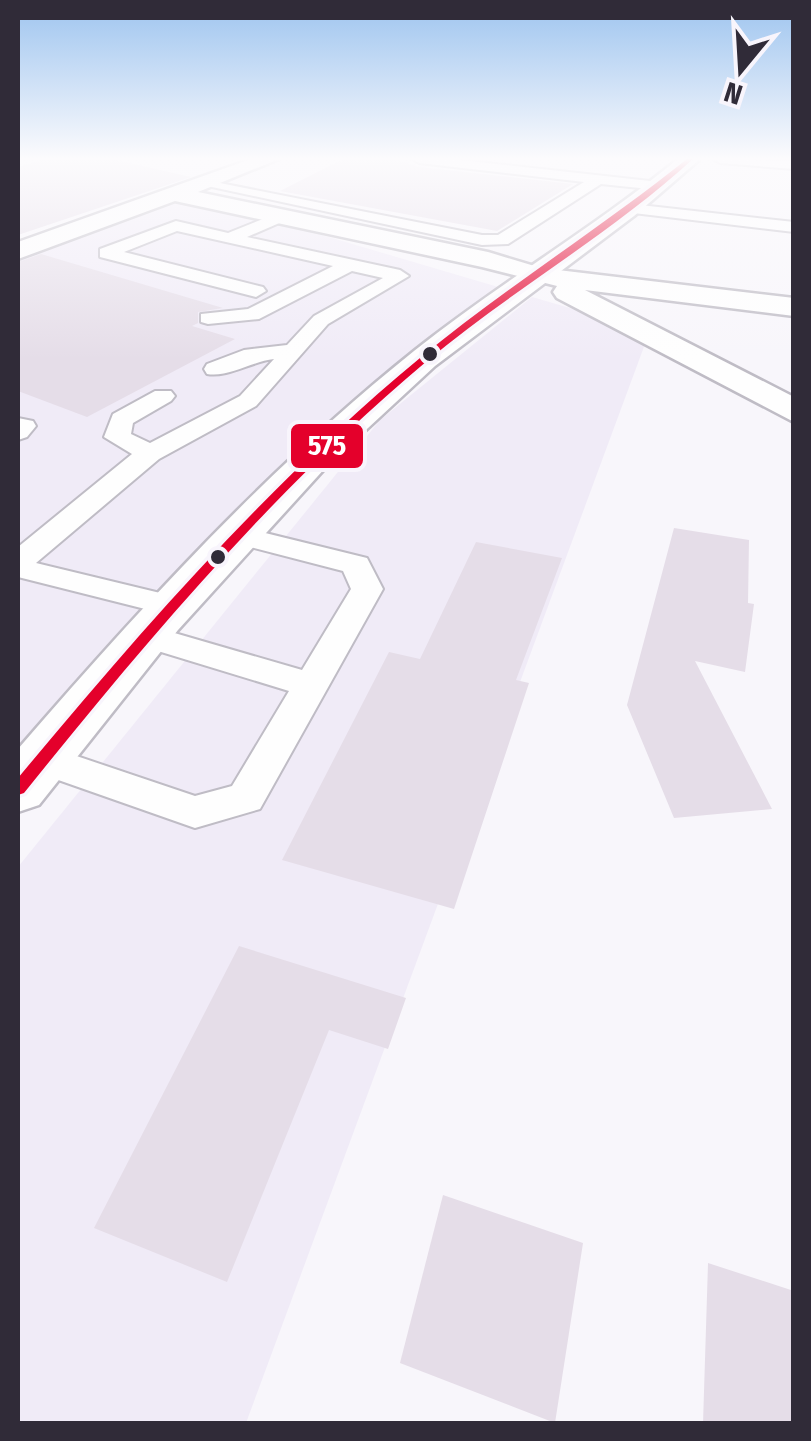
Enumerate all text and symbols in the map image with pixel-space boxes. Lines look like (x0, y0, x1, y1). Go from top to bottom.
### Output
north arrow (691, 20, 791, 120)
text: N (720, 75, 747, 112)
unlabelled marker (420, 344, 440, 364)
line badge: 575 (289, 422, 365, 470)
text: 575 (308, 429, 346, 462)
unlabelled marker (208, 547, 228, 567)

